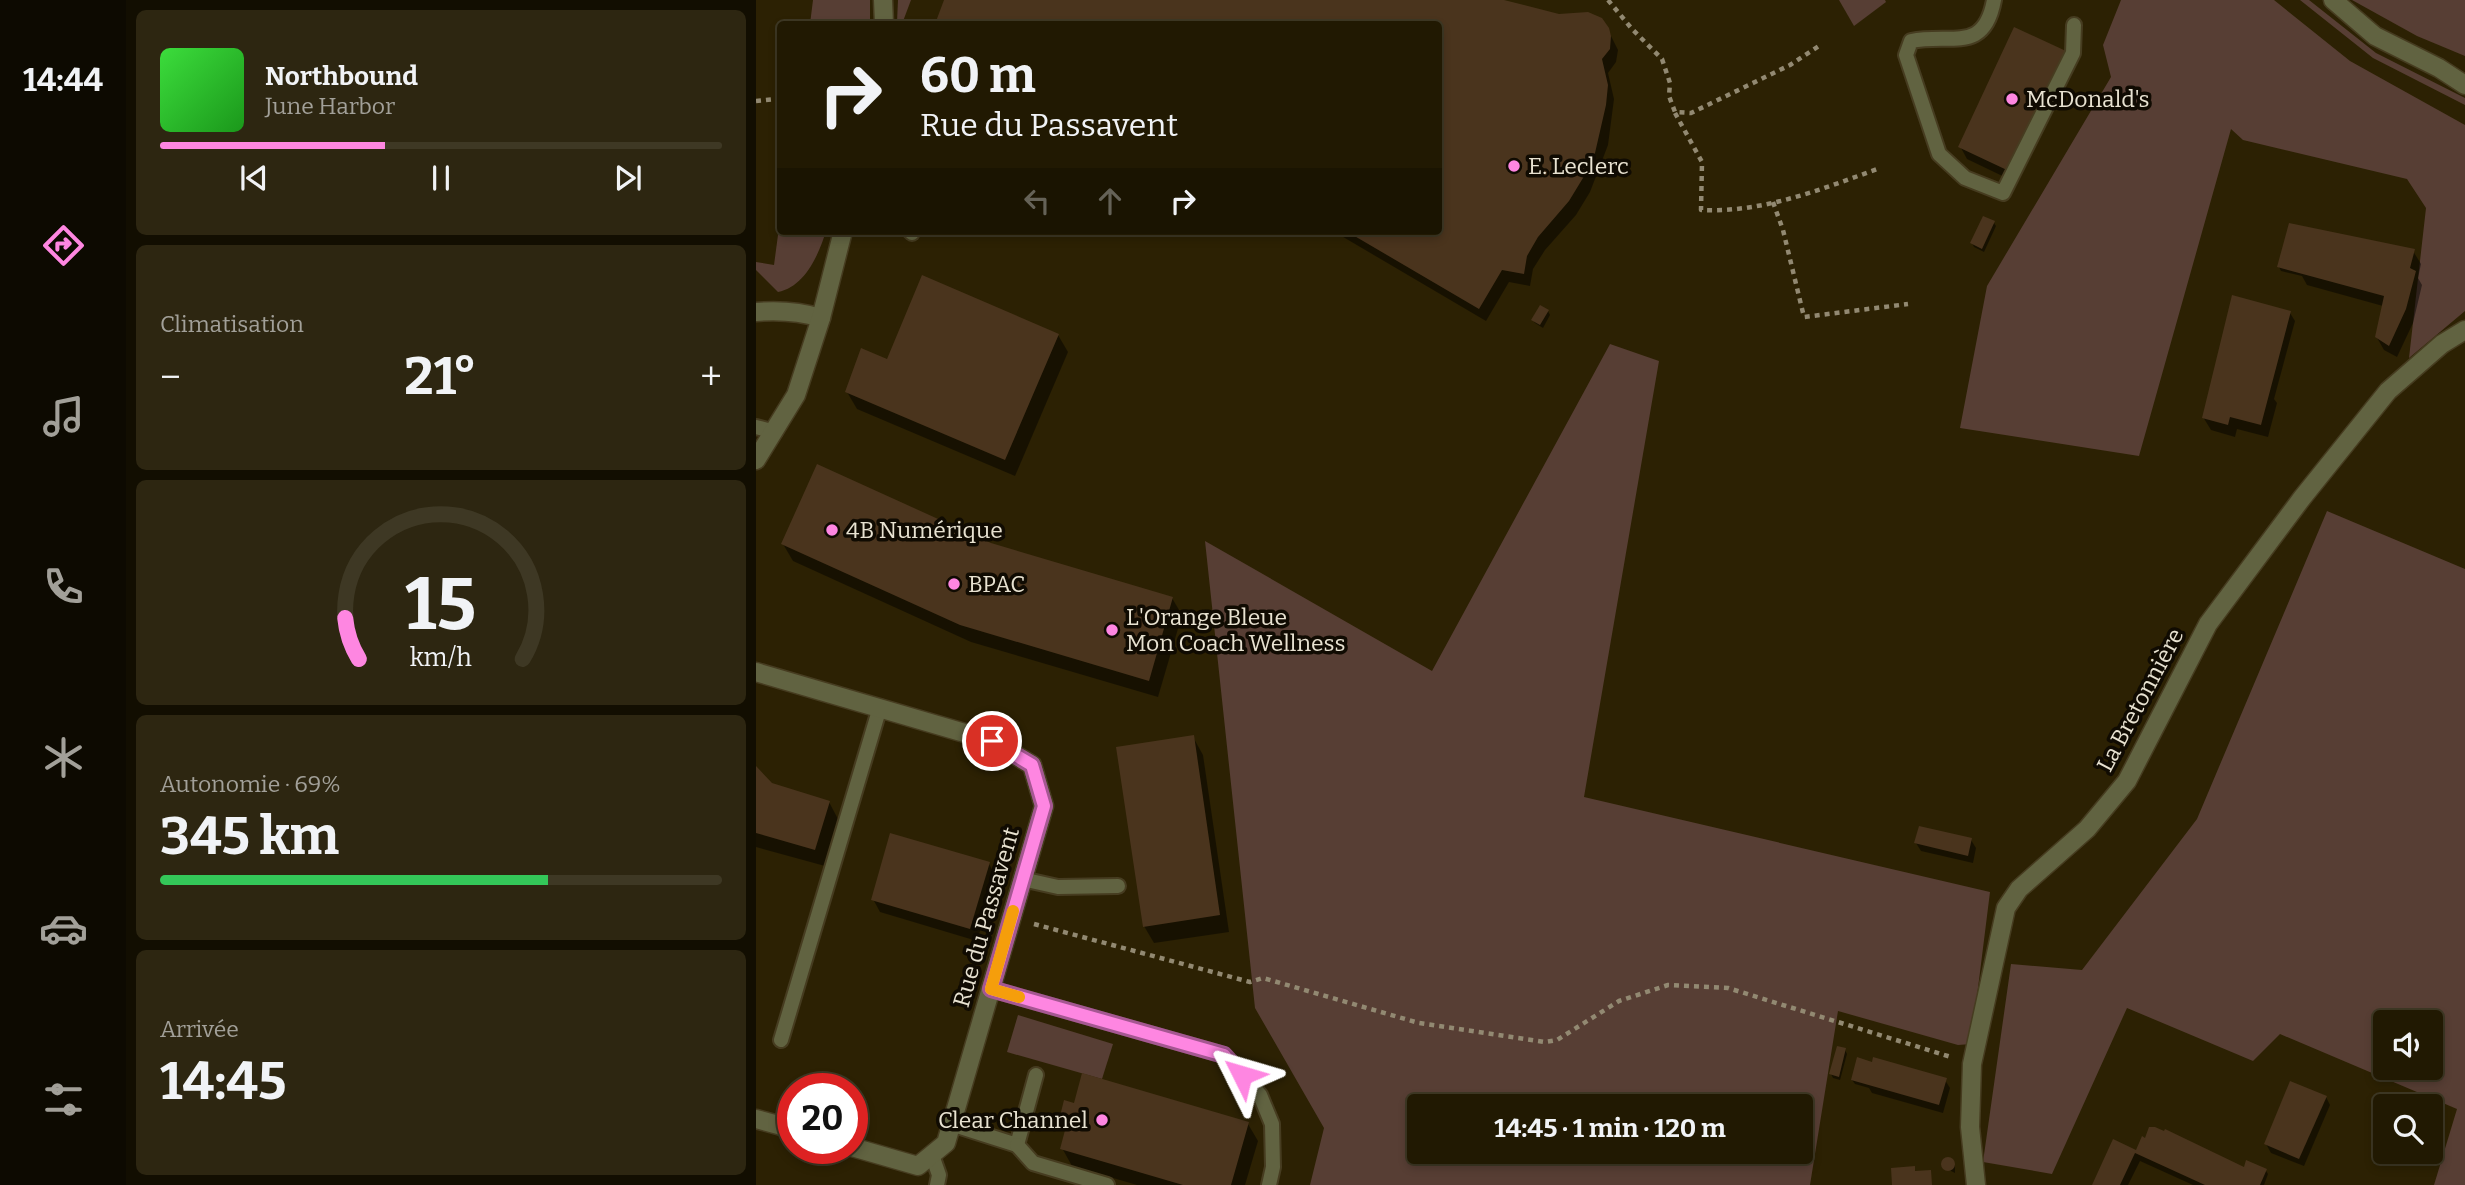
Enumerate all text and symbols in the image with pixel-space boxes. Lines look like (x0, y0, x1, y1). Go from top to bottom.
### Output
text: 60 m (920, 46, 1036, 105)
icon: right (805, 49, 896, 140)
text: 14:44 (23, 61, 103, 99)
text: Northbound (265, 61, 418, 92)
place label: McDonald's (2026, 85, 2150, 113)
marker: McDonald's (2004, 91, 2020, 107)
text: June Harbor (265, 92, 395, 120)
text: Rue du Passavent (920, 106, 1178, 144)
place label: E. Leclerc (1528, 152, 1629, 180)
marker: E. Leclerc (1506, 158, 1522, 174)
icon: previous (235, 159, 273, 197)
icon: pause (422, 159, 460, 197)
icon: next (609, 159, 647, 197)
icon: left (1018, 182, 1056, 220)
icon: ahead (1091, 182, 1129, 220)
icon: right (1164, 182, 1202, 220)
icon: directions (39, 221, 88, 270)
text: Climatisation (160, 310, 304, 338)
text: 21° (404, 345, 477, 408)
text: − (160, 354, 181, 400)
text: + (700, 354, 722, 400)
icon: music (39, 392, 88, 441)
place label: 4B Numérique (846, 516, 1003, 544)
marker: 4B Numérique (824, 522, 840, 538)
text: 15 (405, 561, 477, 648)
icon: phone (39, 562, 88, 611)
place label: BPAC (968, 570, 1025, 598)
marker: BPAC (946, 576, 962, 592)
place label: L'Orange Bleue Mon Coach Wellness (1126, 603, 1346, 657)
marker: L'Orange Bleue Mon Coach Wellness (1104, 622, 1120, 638)
street label: La Bretonnière (2090, 624, 2190, 776)
text: km/h (410, 642, 472, 672)
pin (962, 711, 1022, 771)
icon: arrive (973, 722, 1011, 760)
icon: climate (39, 733, 88, 782)
text: Autonomie · 69% (160, 770, 341, 798)
text: 345 km (160, 805, 339, 868)
street label: Rue du Passavent (947, 824, 1025, 1010)
icon: car (39, 904, 88, 953)
map controls (2373, 1010, 2443, 1164)
button: sound (2373, 1010, 2443, 1080)
text: Arrivée (160, 1015, 239, 1043)
position arrow (1205, 1038, 1279, 1112)
text: 14:45 (160, 1050, 286, 1113)
speed limit sign: 20 (777, 1073, 868, 1164)
icon: filters (39, 1075, 88, 1124)
button: search (2373, 1094, 2443, 1164)
place label: Clear Channel (938, 1106, 1088, 1134)
marker: Clear Channel (1094, 1112, 1110, 1128)
text: 14:45 · 1 min · 120 m (1494, 1113, 1726, 1144)

